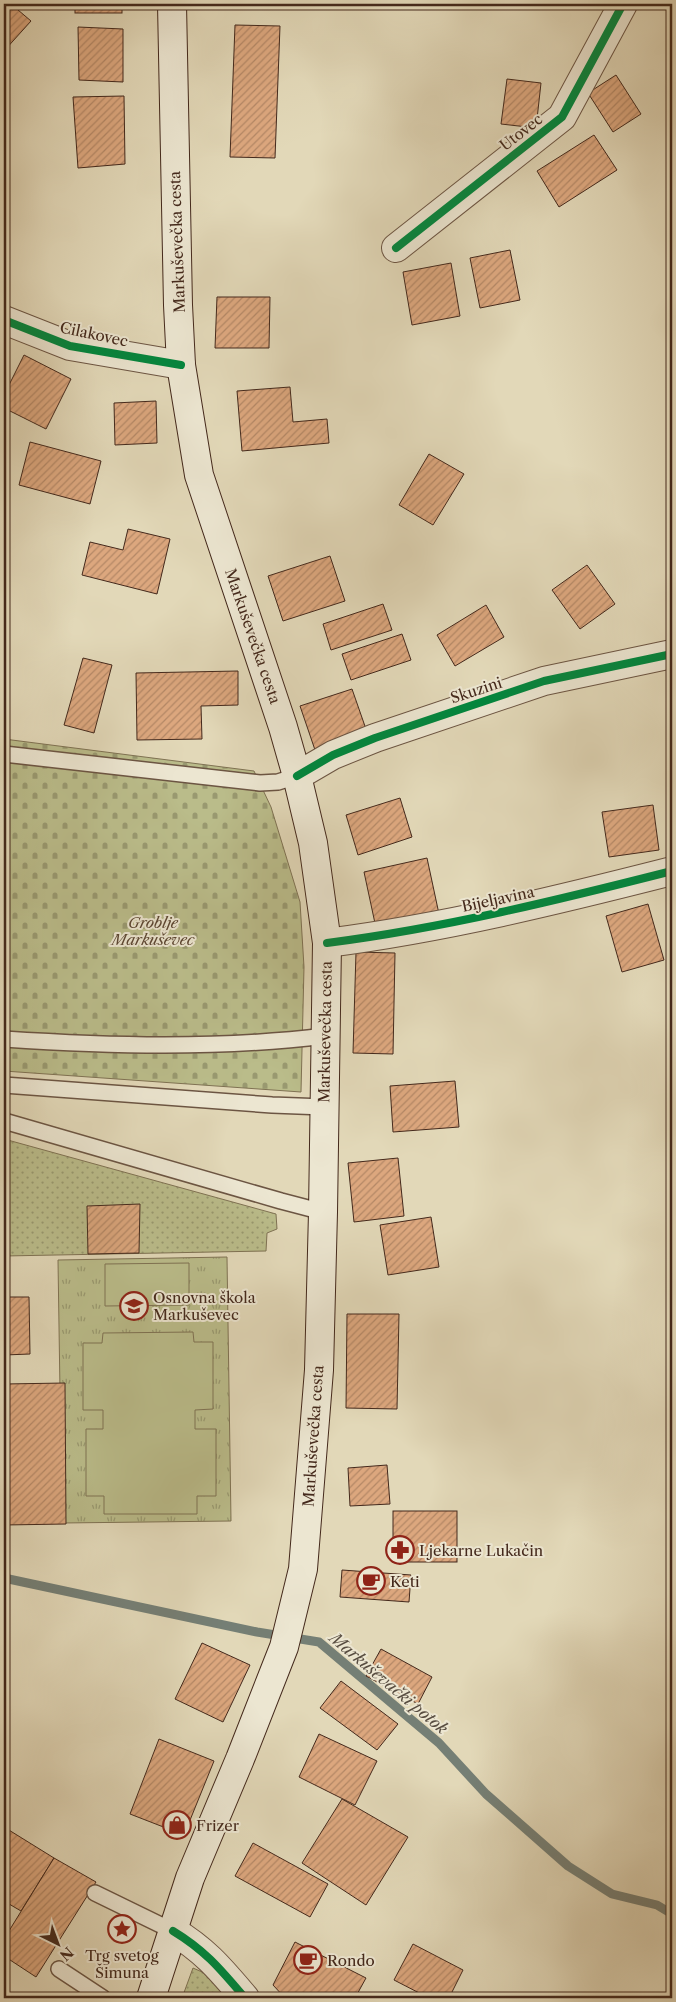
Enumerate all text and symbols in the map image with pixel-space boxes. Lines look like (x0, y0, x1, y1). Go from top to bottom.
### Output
street label: Utovec (496, 109, 546, 155)
street label: Markuševečka cesta (165, 171, 189, 313)
street label: Cilakovec (58, 317, 130, 351)
street label: Markuševečka cesta (221, 566, 285, 706)
street label: Skuzini (448, 673, 505, 707)
street label: Bijeljavina (460, 882, 536, 916)
park label: Groblje Markuševec (110, 913, 195, 949)
street label: Markuševečka cesta (314, 961, 336, 1103)
place label: Osnovna škola Markuševec (153, 1288, 256, 1324)
school or university icon: Osnovna škola Markuševec (119, 1291, 149, 1321)
street label: Markuševečka cesta (299, 1364, 327, 1507)
pharmacy icon: Ljekarne Lukačin (385, 1535, 415, 1565)
place label: Ljekarne Lukačin (419, 1541, 544, 1560)
cafe icon: Keti (356, 1566, 386, 1596)
place label: Keti (390, 1572, 420, 1591)
water label: Markuševački potok (324, 1627, 453, 1739)
shop icon: Frizer (162, 1810, 192, 1840)
place label: Frizer (196, 1816, 240, 1835)
place icon: Trg svetog Šimuna (107, 1914, 137, 1944)
north arrow (32, 1920, 82, 1970)
text: N (56, 1943, 77, 1964)
cafe icon: Rondo (293, 1945, 323, 1975)
place label: Trg svetog Šimuna (85, 1946, 159, 1982)
place label: Rondo (327, 1951, 375, 1970)

